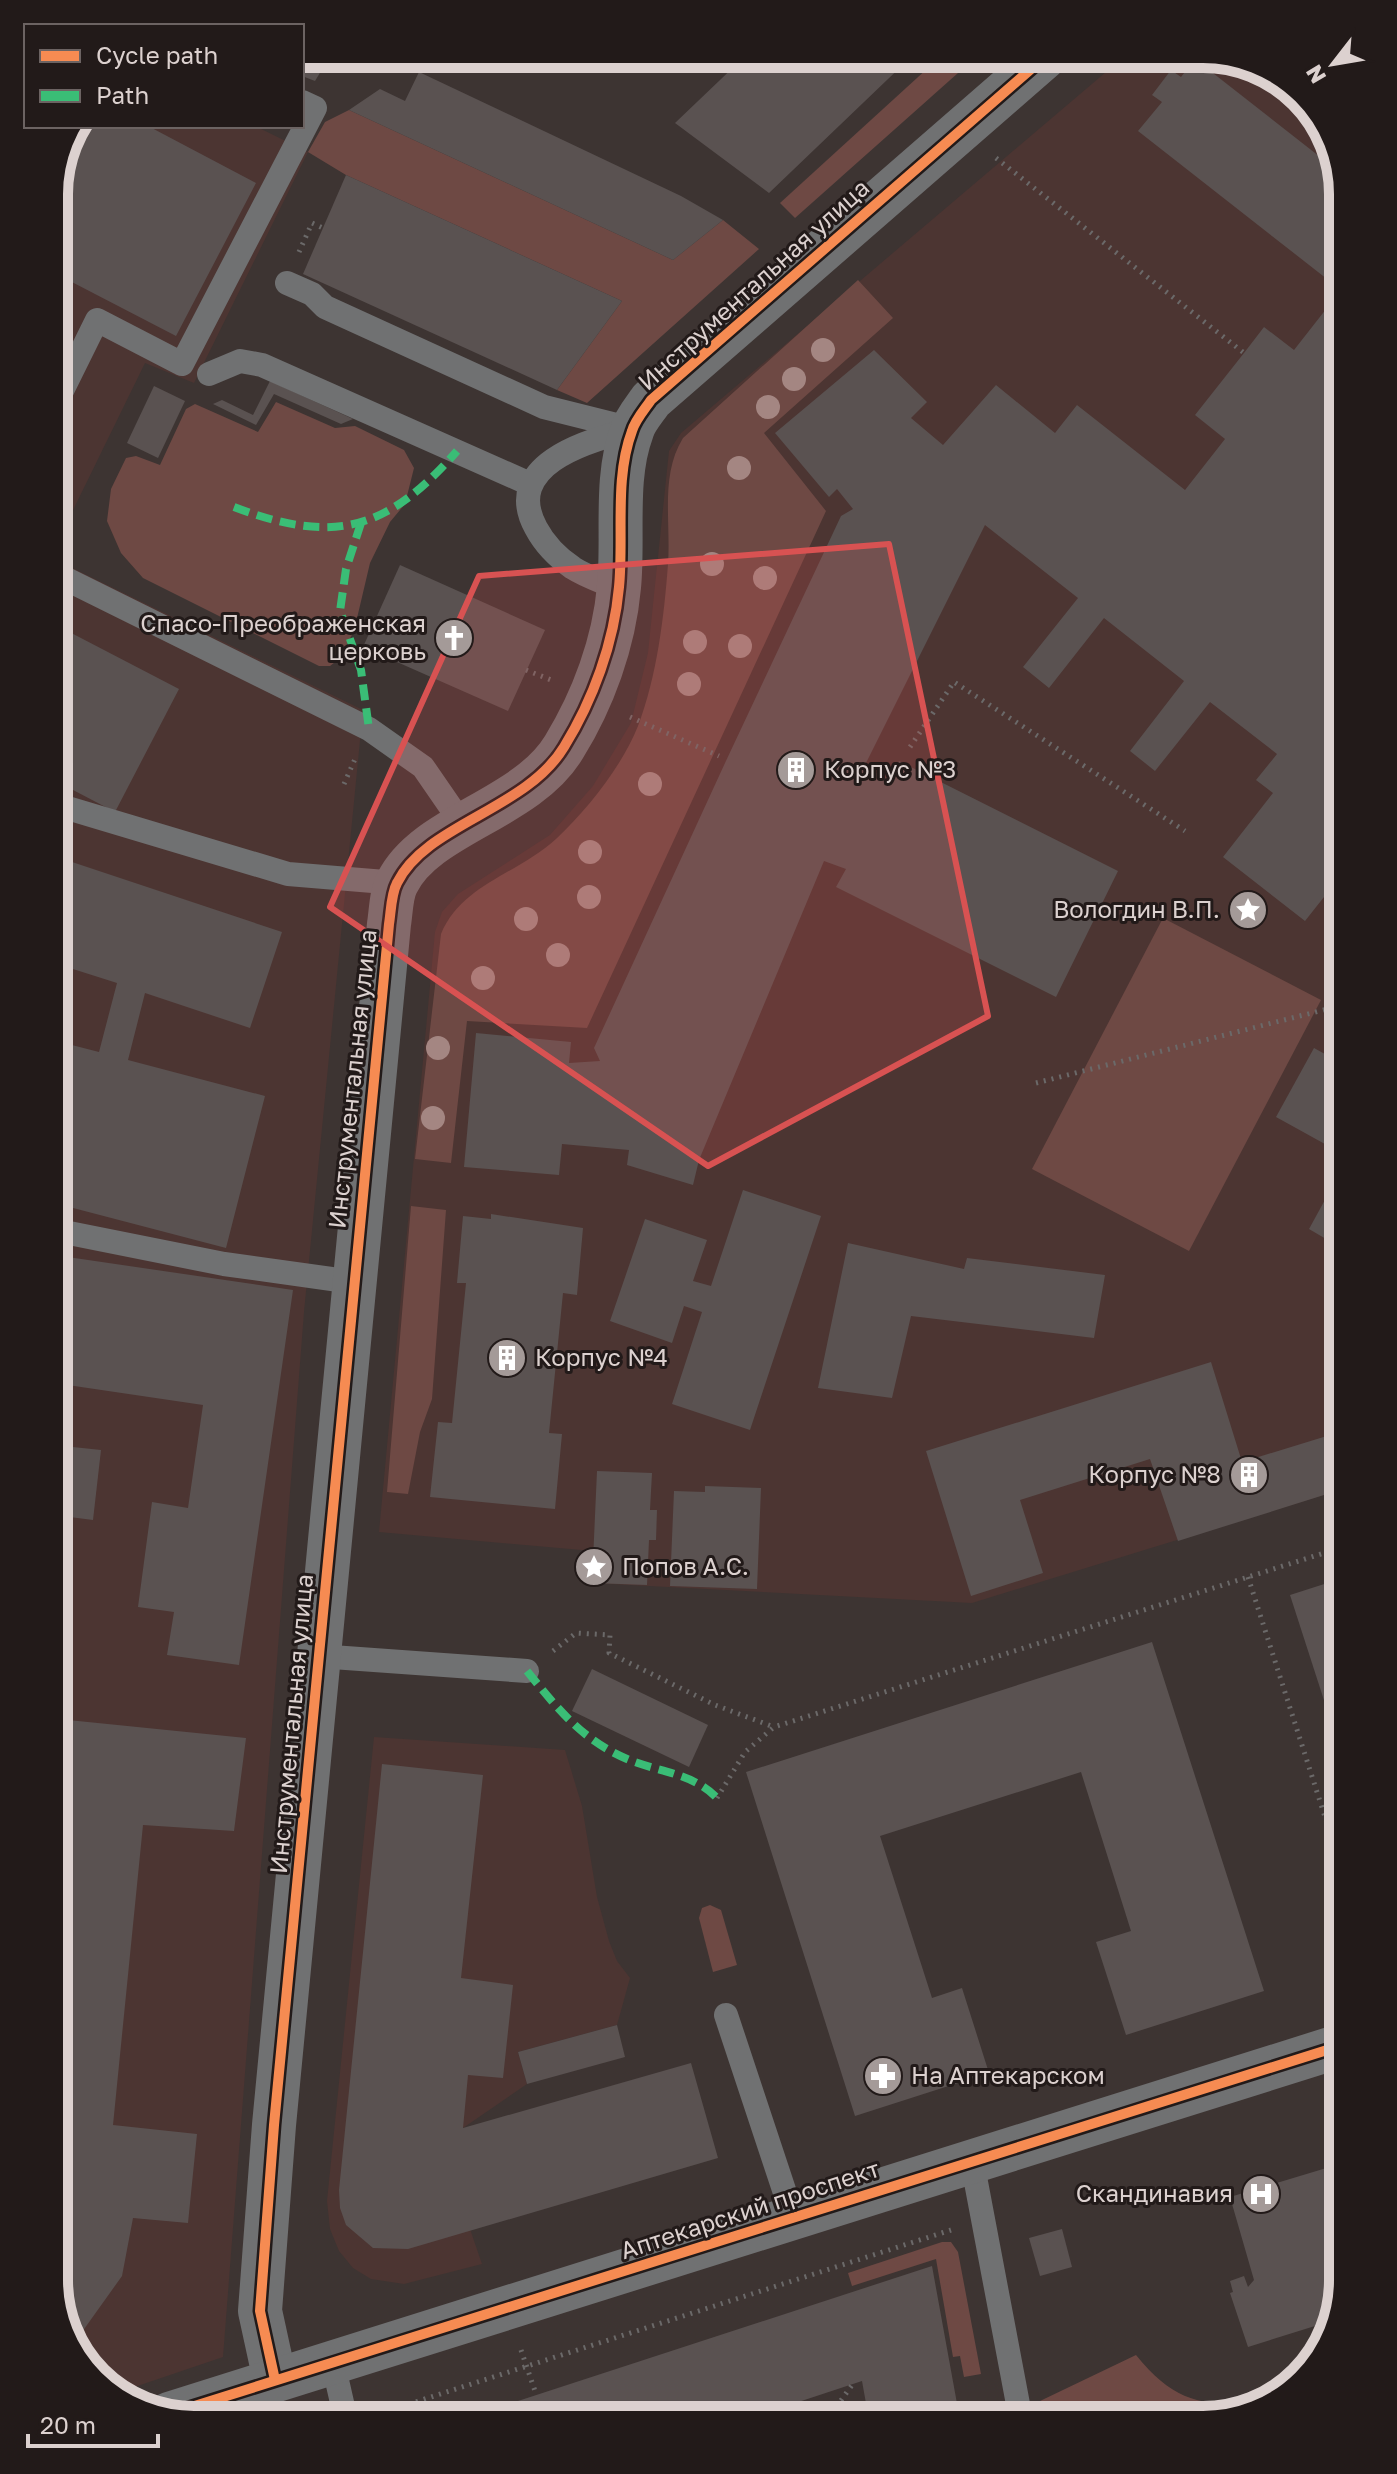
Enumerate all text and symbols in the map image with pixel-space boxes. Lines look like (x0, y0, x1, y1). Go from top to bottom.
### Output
legend (24, 24, 304, 128)
north arrow (1293, 24, 1373, 104)
text: Cycle path (96, 40, 218, 69)
text: N (1300, 60, 1331, 89)
text: Path (96, 80, 149, 109)
street label: Инструментальная улица (631, 172, 875, 395)
place label: Спасо-Преображенская церковь (140, 608, 426, 665)
church icon: Спасо-Преображенская церковь (433, 617, 475, 659)
building icon: Корпус №3 (775, 749, 817, 791)
place label: Корпус №3 (824, 754, 956, 783)
place icon: Вологдин В.П. (1227, 889, 1269, 931)
place label: Вологдин В.П. (1053, 894, 1220, 923)
street label: Инструментальная улица (321, 928, 382, 1230)
building icon: Корпус №4 (486, 1337, 528, 1379)
place label: Корпус №4 (535, 1342, 668, 1371)
building icon: Корпус №8 (1228, 1454, 1270, 1496)
place label: Корпус №8 (1088, 1459, 1221, 1488)
place icon: Попов А.С. (573, 1546, 615, 1588)
place label: Попов А.С. (622, 1551, 749, 1580)
street label: Инструментальная улица (263, 1573, 318, 1875)
pharmacy icon: На Аптекарском (862, 2055, 904, 2097)
place label: На Аптекарском (911, 2060, 1105, 2089)
street label: Аптекарский проспект (616, 2153, 883, 2264)
hospital icon: Скандинавия (1240, 2173, 1282, 2215)
place label: Скандинавия (1076, 2178, 1233, 2207)
scale bar (28, 2398, 158, 2448)
text: 20 m (40, 2410, 96, 2439)

